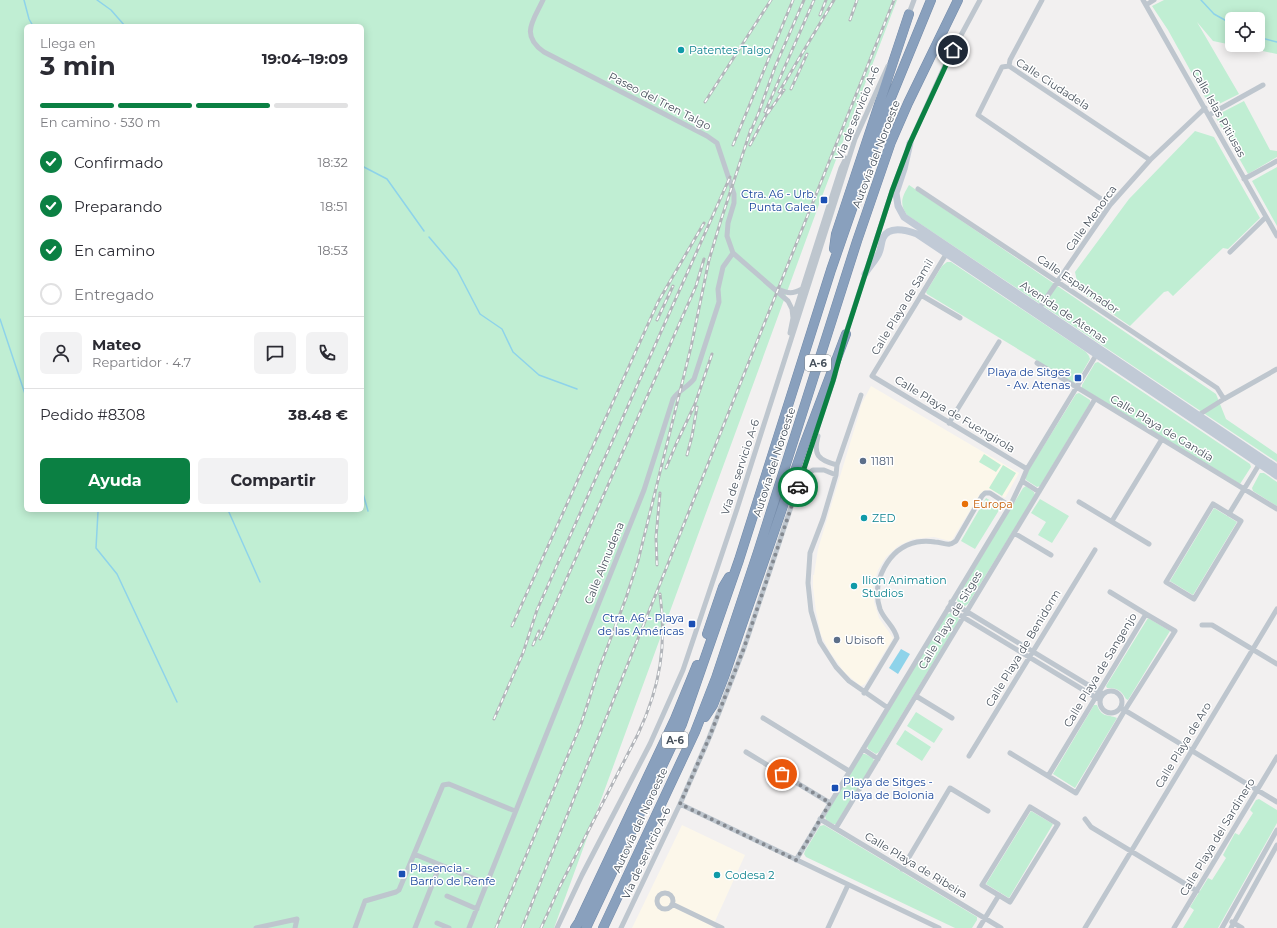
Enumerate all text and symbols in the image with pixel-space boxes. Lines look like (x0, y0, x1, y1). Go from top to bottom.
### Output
map controls (1225, 12, 1265, 52)
button: locate (1225, 12, 1265, 52)
pin (936, 33, 970, 67)
text: Llega en (40, 35, 96, 51)
icon: home (942, 39, 964, 61)
place label: Patentes Talgo (689, 43, 771, 57)
marker: Patentes Talgo (676, 45, 686, 55)
text: 19:04–19:09 (262, 49, 348, 68)
text: 3 min (40, 50, 116, 82)
street label: Calle Ciudadela (1013, 55, 1093, 113)
street label: Vía de servicio A-6 (832, 64, 882, 162)
street label: Calle Islas Pitiusas (1189, 66, 1249, 160)
street label: Paseo del Tren Talgo (606, 69, 714, 133)
street label: Autovía del Noroeste (849, 98, 903, 210)
text: En camino · 530 m (40, 114, 161, 130)
icon: check (40, 151, 62, 173)
text: Confirmado (74, 153, 163, 172)
text: 18:32 (318, 154, 348, 170)
street label: Calle Menorca (1062, 182, 1120, 254)
place label: Ctra. A6 - Urb. Punta Galea (741, 187, 816, 214)
icon: check (40, 195, 62, 217)
marker: Ctra. A6 - Urb. Punta Galea (819, 195, 829, 205)
text: Preparando (74, 197, 162, 216)
text: 18:51 (320, 198, 348, 214)
icon: check (40, 239, 62, 261)
text: En camino (74, 241, 155, 260)
text: 18:53 (318, 242, 348, 258)
street label: Calle Espalmador (1034, 251, 1122, 317)
street label: Calle Playa de Samil (868, 256, 936, 358)
street label: Avenida de Atenas (1018, 278, 1111, 347)
text: Entregado (74, 285, 154, 304)
button: person (40, 332, 82, 374)
button: chat (254, 332, 296, 374)
button: phone (306, 332, 348, 374)
text: Mateo (92, 335, 141, 354)
text: Repartidor · 4.7 (92, 354, 191, 370)
road number: A-6 (805, 355, 831, 371)
place label: Playa de Sitges - Av. Atenas (987, 365, 1071, 392)
street label: Calle Playa de Fuengirola (892, 372, 1018, 456)
marker: Playa de Sitges - Av. Atenas (1073, 373, 1083, 383)
street label: Calle Playa de Gandía (1108, 392, 1216, 464)
text: Pedido #8308 (40, 405, 145, 424)
text: 38.48 € (288, 405, 348, 424)
street label: Autovía del Noroeste (750, 405, 798, 519)
street label: Vía de servicio A-6 (718, 417, 762, 517)
place label: 11811 (871, 454, 894, 468)
marker: 11811 (858, 456, 868, 466)
button: Ayuda (40, 458, 190, 504)
button: Compartir (198, 458, 348, 504)
courier (778, 467, 818, 507)
icon: car (787, 476, 809, 498)
place label: Europa (973, 497, 1013, 511)
marker: Europa (960, 499, 970, 509)
place label: ZED (872, 511, 896, 525)
marker: ZED (859, 513, 869, 523)
street label: Calle Almudena (581, 520, 627, 606)
street label: Calle Playa de Sitges (915, 568, 985, 672)
place label: Ilion Animation Studios (862, 573, 947, 600)
marker: Ilion Animation Studios (849, 581, 859, 591)
street label: Calle Playa de Benidorm (982, 587, 1064, 709)
street label: Calle Playa de Sangenjo (1060, 610, 1140, 730)
place label: Ctra. A6 - Playa de las Américas (598, 611, 685, 638)
marker: Ctra. A6 - Playa de las Américas (687, 619, 697, 629)
place label: Ubisoft (845, 633, 885, 647)
marker: Ubisoft (832, 635, 842, 645)
street label: Calle Playa de Aro (1152, 699, 1214, 791)
road number: A-6 (662, 732, 688, 748)
pin (765, 757, 799, 791)
icon: bag (771, 763, 793, 785)
street label: Autovía del Noroeste (609, 765, 671, 875)
place label: Playa de Sitges - Playa de Bolonia (843, 775, 934, 802)
street label: Calle Playa del Sardinero (1176, 775, 1258, 898)
marker: Playa de Sitges - Playa de Bolonia (830, 783, 840, 793)
street label: Vía de servicio A-6 (619, 805, 674, 901)
street label: Calle Playa de Ribeira (862, 829, 970, 901)
place label: Plasencia - Barrio de Renfe (410, 861, 496, 888)
place label: Codesa 2 (725, 868, 775, 882)
marker: Plasencia - Barrio de Renfe (397, 869, 407, 879)
marker: Codesa 2 (712, 870, 722, 880)

